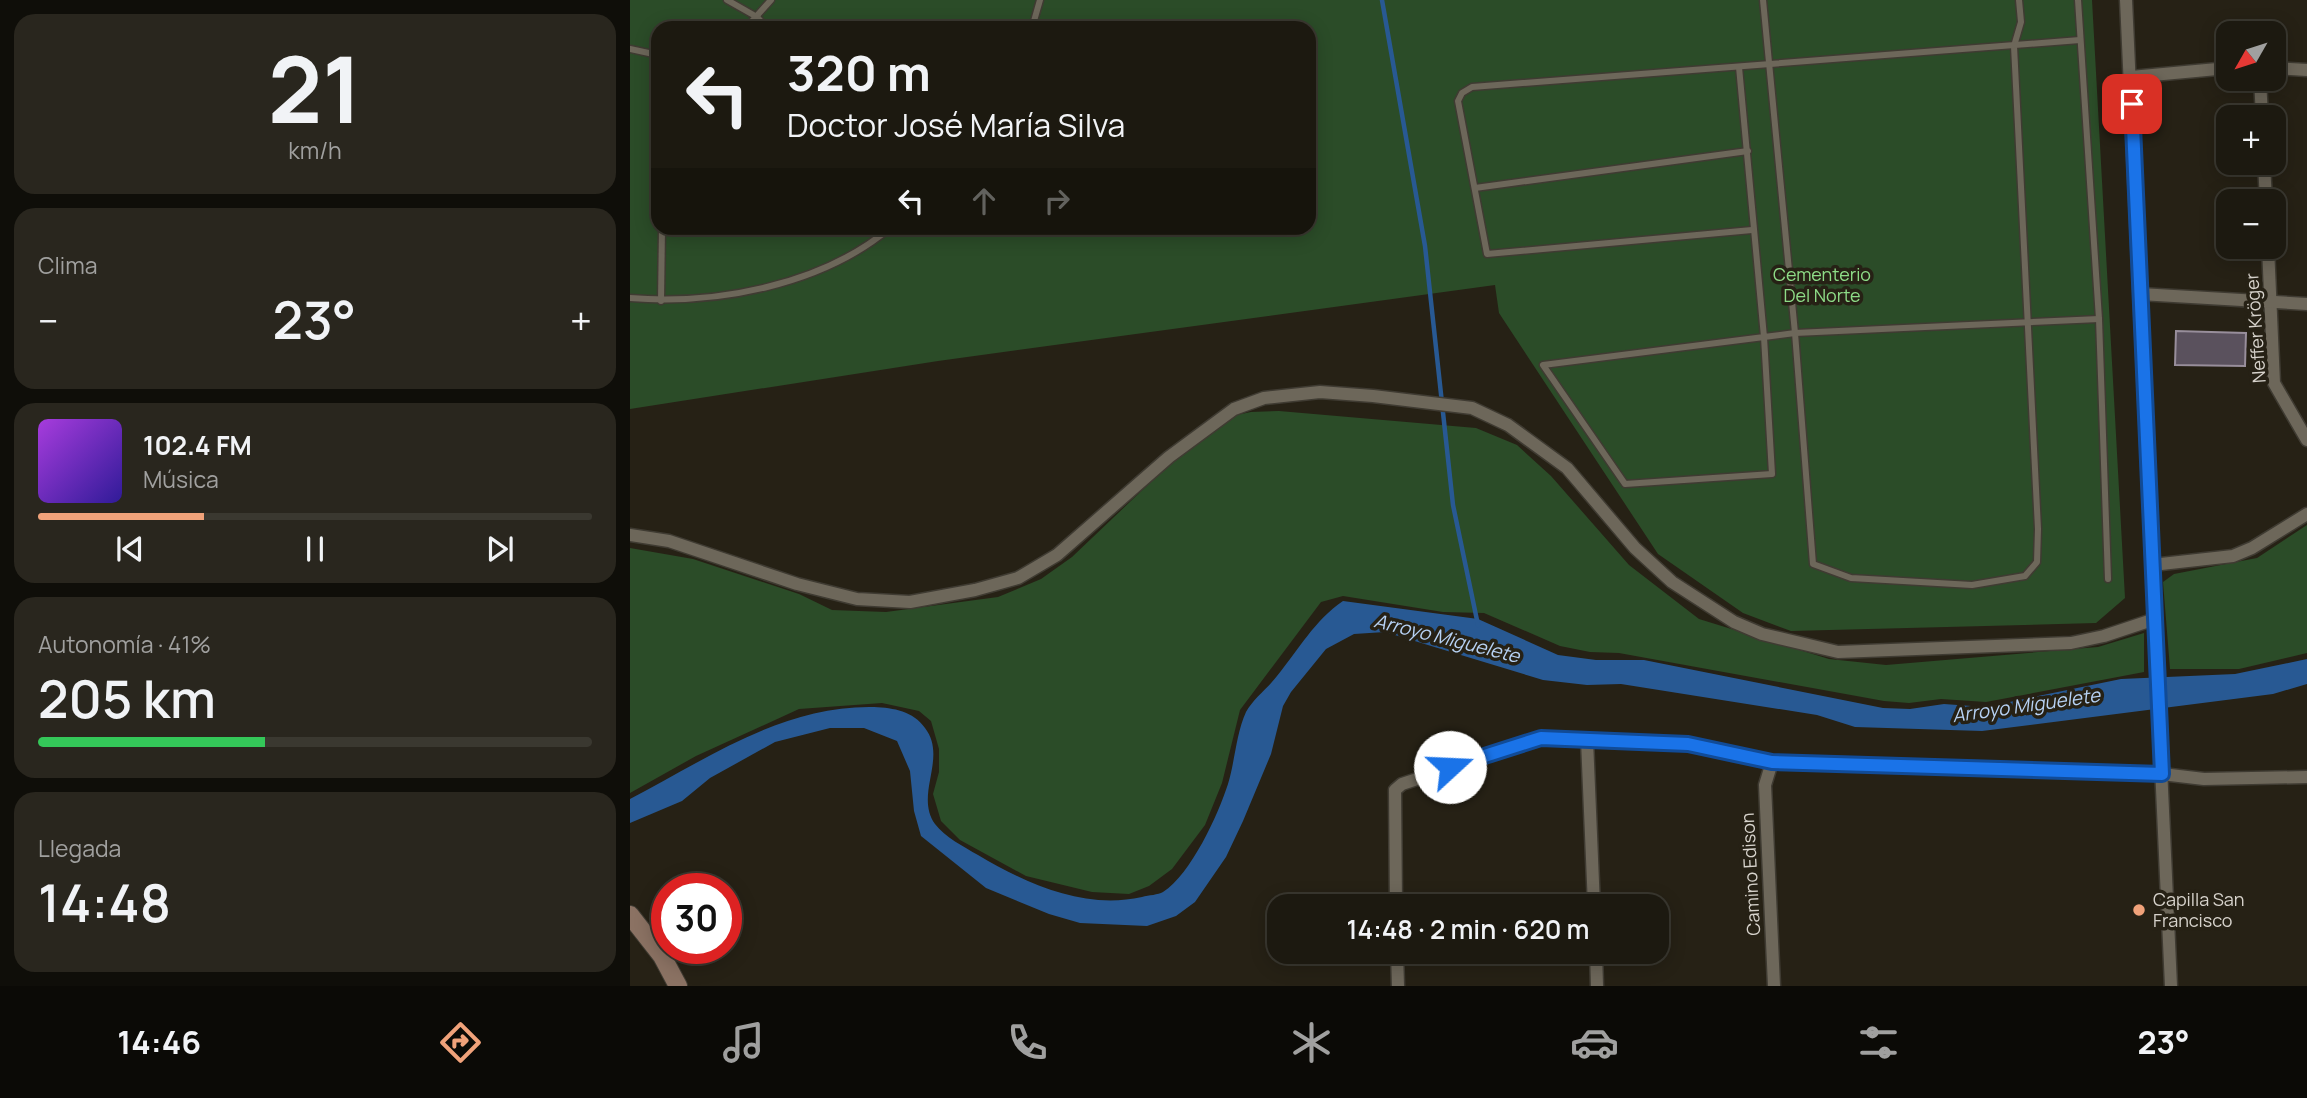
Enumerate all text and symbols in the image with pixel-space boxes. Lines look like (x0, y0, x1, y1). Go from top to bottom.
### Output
north arrow (2216, 21, 2286, 91)
map controls (2216, 21, 2286, 259)
text: 21 (268, 26, 362, 150)
text: 320 m (787, 39, 931, 106)
icon: left (672, 49, 763, 140)
pin (2102, 74, 2162, 134)
icon: arrive (2113, 85, 2151, 123)
text: Doctor José María Silva (787, 103, 1125, 147)
button: + (2216, 105, 2286, 175)
text: km/h (288, 134, 342, 166)
icon: left (892, 182, 930, 220)
icon: ahead (965, 182, 1003, 220)
icon: right (1038, 182, 1076, 220)
button: − (2216, 189, 2286, 259)
text: Clima (38, 249, 97, 281)
park label: Cementerio Del Norte (1773, 262, 1871, 307)
street label: Neffer Kröger (2239, 272, 2271, 384)
text: 23° (272, 284, 356, 355)
text: − (38, 294, 59, 346)
text: + (570, 294, 592, 346)
text: 102.4 FM (143, 427, 252, 463)
text: Música (143, 463, 219, 495)
icon: previous (111, 530, 149, 568)
icon: pause (296, 530, 334, 568)
icon: next (481, 530, 519, 568)
water label: Arroyo Miguelete (1372, 607, 1524, 669)
text: Autonomía · 41% (38, 628, 211, 660)
text: 205 km (38, 663, 216, 734)
water label: Arroyo Miguelete (1950, 681, 2103, 728)
position arrow (1413, 730, 1487, 804)
street label: Camino Edison (1735, 812, 1765, 936)
text: Llegada (38, 832, 121, 864)
text: 14:48 (38, 867, 171, 938)
speed limit sign: 30 (651, 873, 742, 964)
place label: Capilla San Francisco (2153, 887, 2245, 932)
marker: Capilla San Francisco (2131, 902, 2147, 918)
text: 14:48 · 2 min · 620 m (1347, 911, 1589, 947)
icon: directions (436, 1018, 485, 1067)
icon: music (719, 1018, 768, 1067)
icon: phone (1003, 1018, 1052, 1067)
icon: climate (1287, 1018, 1336, 1067)
icon: car (1570, 1018, 1619, 1067)
icon: filters (1854, 1018, 1903, 1067)
text: 14:46 (117, 1020, 201, 1064)
text: 23° (2138, 1020, 2190, 1064)

